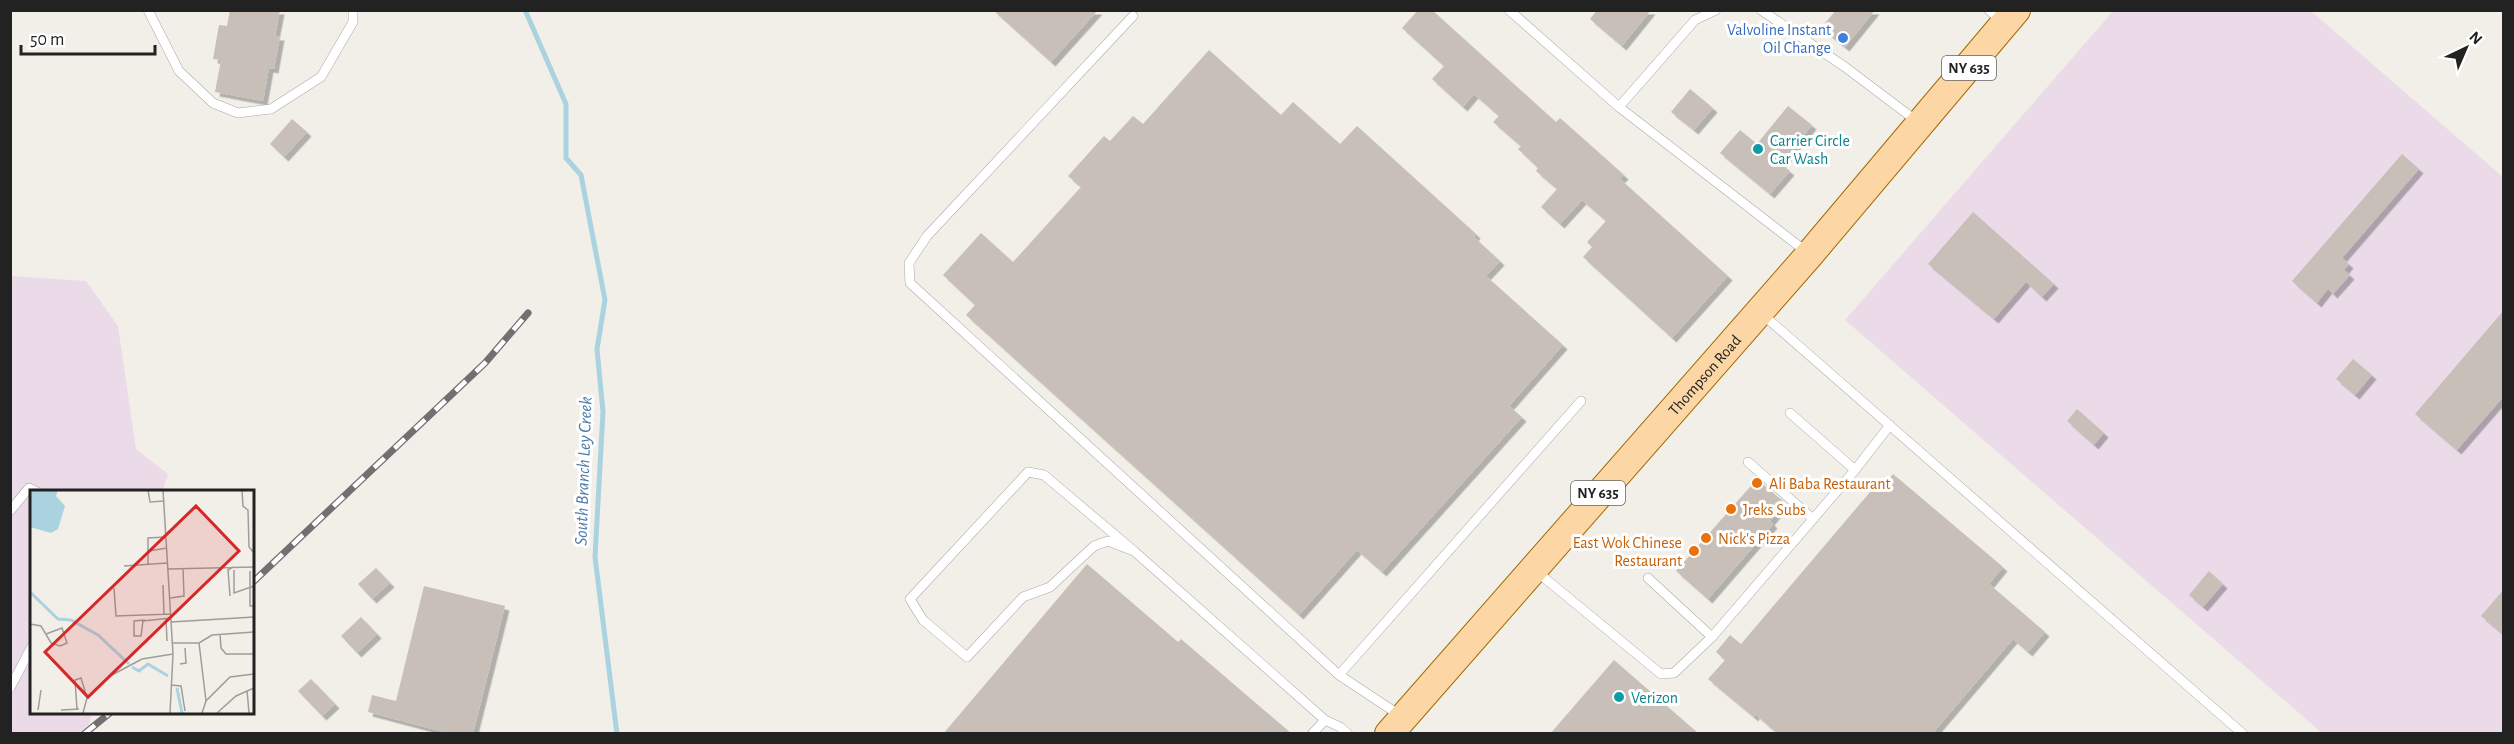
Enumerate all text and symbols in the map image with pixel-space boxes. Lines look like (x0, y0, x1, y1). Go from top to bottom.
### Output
scale bar (21, 18, 154, 56)
north arrow (2436, 18, 2496, 78)
place label: Valvoline Instant Oil Change (1727, 22, 1831, 56)
text: N (2466, 28, 2485, 48)
text: 50 m (30, 31, 64, 49)
marker: Valvoline Instant Oil Change (1836, 31, 1850, 45)
road number: NY 635 (1942, 56, 1996, 80)
place label: Carrier Circle Car Wash (1770, 133, 1850, 167)
marker: Carrier Circle Car Wash (1751, 142, 1765, 156)
street label: Thompson Road (1666, 332, 1744, 419)
water label: South Branch Ley Creek (572, 396, 596, 546)
marker: Ali Baba Restaurant (1750, 476, 1764, 490)
place label: Ali Baba Restaurant (1769, 476, 1891, 492)
road number: NY 635 (1571, 481, 1625, 505)
inset map (30, 490, 254, 714)
marker: Jreks Subs (1724, 502, 1738, 516)
place label: Jreks Subs (1743, 502, 1806, 518)
marker: Nick's Pizza (1699, 531, 1713, 545)
place label: Nick's Pizza (1718, 531, 1790, 547)
place label: East Wok Chinese Restaurant (1573, 535, 1682, 569)
marker: East Wok Chinese Restaurant (1687, 544, 1701, 558)
marker: Verizon (1612, 690, 1626, 704)
place label: Verizon (1631, 690, 1678, 706)

